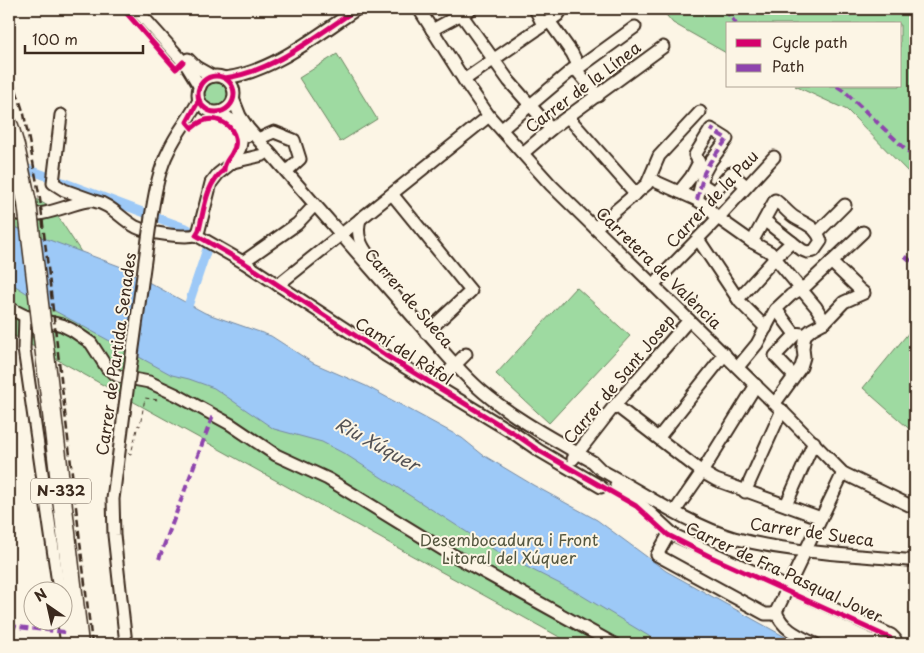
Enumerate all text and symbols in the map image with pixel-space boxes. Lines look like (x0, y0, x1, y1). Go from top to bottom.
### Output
scale bar (25, 22, 142, 54)
legend (726, 22, 902, 88)
text: 100 m (32, 27, 78, 50)
text: Cycle path (772, 30, 848, 53)
street label: Carrer de la Línea (520, 34, 646, 138)
text: Path (772, 54, 804, 77)
street label: Carrer de la Pau (659, 144, 763, 253)
street label: Carretera de València (591, 201, 728, 334)
street label: Carrer de Sueca (360, 242, 460, 353)
street label: Carrer de Partida Senades (89, 251, 141, 457)
street label: Carrer de Sant Josep (557, 308, 680, 449)
street label: Camí del Ràfol (351, 310, 458, 390)
water label: Riu Xúquer (331, 410, 427, 479)
road number: N-332 (31, 478, 91, 504)
street label: Carrer de Sueca (748, 510, 876, 552)
street label: Carrer de Fra Pasqual Jover (682, 515, 887, 627)
park label: Desembocadura i Front Litoral del Xúquer (420, 527, 599, 569)
north arrow (22, 580, 72, 630)
text: N (30, 583, 51, 607)

